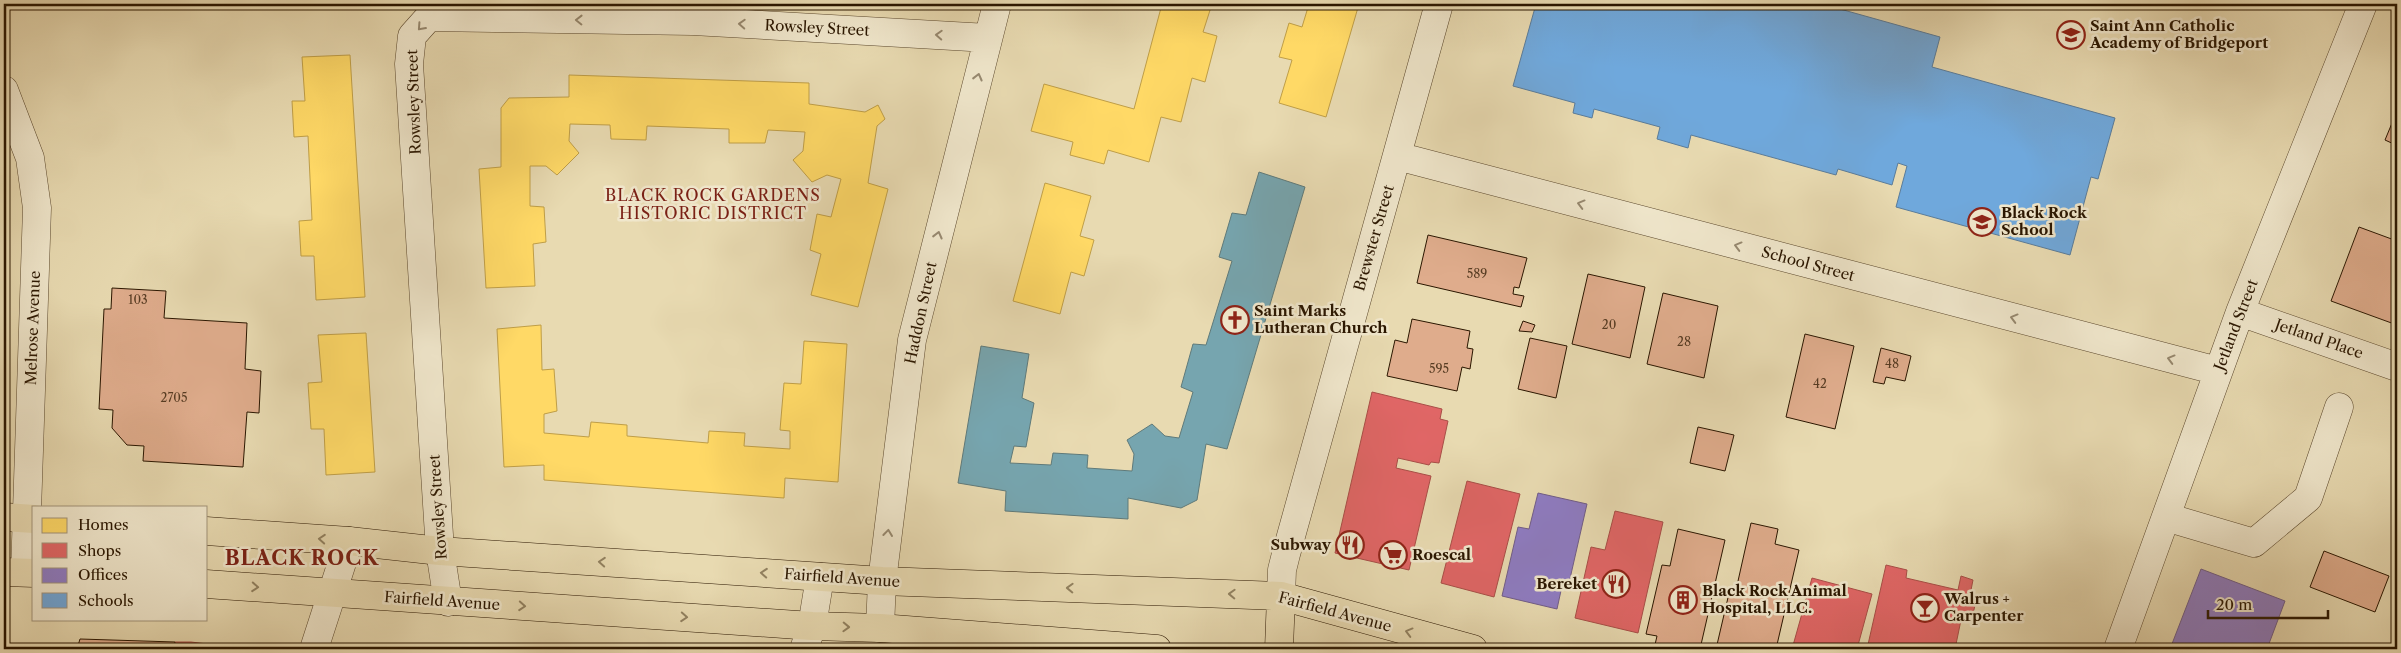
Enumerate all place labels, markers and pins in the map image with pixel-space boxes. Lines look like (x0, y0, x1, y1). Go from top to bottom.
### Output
place label: Saint Ann Catholic Academy of Bridgeport (2089, 16, 2268, 52)
school or university icon: Saint Ann Catholic Academy of Bridgeport (2056, 20, 2086, 50)
place label: Black Rock School (2001, 203, 2088, 239)
school or university icon: Black Rock School (1967, 207, 1997, 237)
place label: Saint Marks Lutheran Church (1254, 301, 1388, 337)
church icon: Saint Marks Lutheran Church (1220, 305, 1250, 335)
restaurant icon: Subway (1335, 530, 1365, 560)
place label: Subway (1270, 535, 1332, 554)
supermarket icon: Roescal (1378, 540, 1408, 570)
place label: Roescal (1412, 545, 1471, 564)
restaurant icon: Bereket (1601, 569, 1631, 599)
place label: Bereket (1536, 574, 1597, 593)
place label: Black Rock Animal Hospital, LLC. (1702, 581, 1847, 617)
building icon: Black Rock Animal Hospital, LLC. (1668, 585, 1698, 615)
place label: Walrus + Carpenter (1943, 589, 2024, 625)
bar icon: Walrus + Carpenter (1910, 593, 1940, 623)

